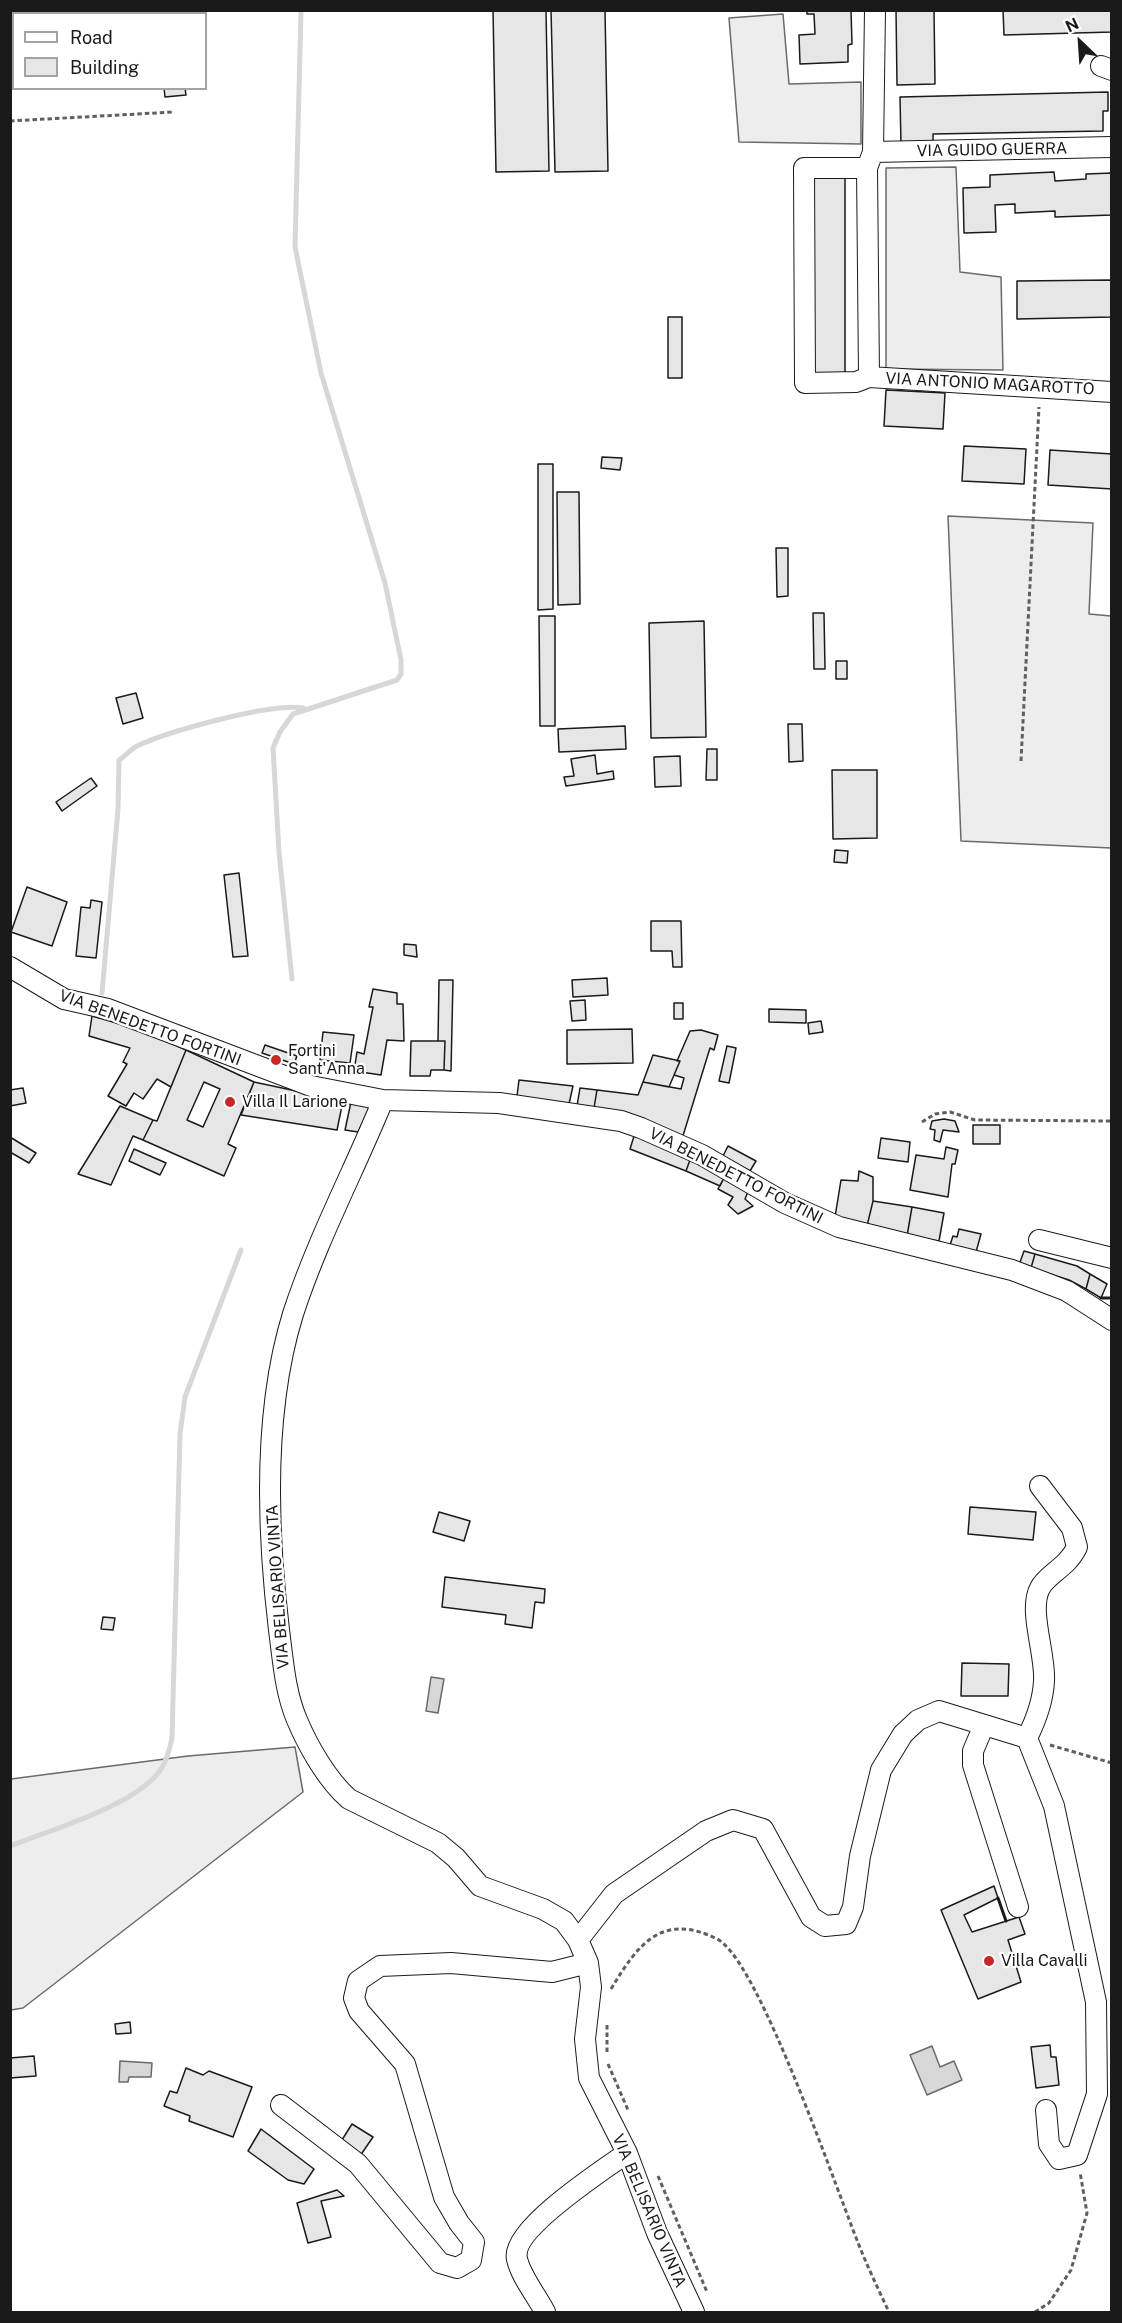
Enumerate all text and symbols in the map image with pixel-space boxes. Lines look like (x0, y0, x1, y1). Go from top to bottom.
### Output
legend (12, 12, 207, 90)
north arrow (1050, 12, 1110, 72)
text: N (1062, 14, 1082, 36)
text: Road (70, 27, 113, 48)
text: Building (70, 57, 139, 78)
street label: VIA GUIDO GUERRA (916, 139, 1068, 161)
street label: VIA ANTONIO MAGAROTTO (885, 369, 1095, 399)
street label: VIA BENEDETTO FORTINI (56, 986, 244, 1070)
place label: Fortini Sant'Anna (288, 1041, 365, 1079)
marker: Fortini Sant'Anna (269, 1053, 283, 1067)
place label: Villa Il Larione (242, 1092, 348, 1112)
marker: Villa Il Larione (223, 1095, 237, 1109)
street label: VIA BENEDETTO FORTINI (646, 1124, 826, 1228)
street label: VIA BELISARIO VINTA (263, 1504, 293, 1670)
place label: Villa Cavalli (1001, 1951, 1087, 1971)
marker: Villa Cavalli (982, 1954, 996, 1968)
street label: VIA BELISARIO VINTA (608, 2131, 690, 2291)

